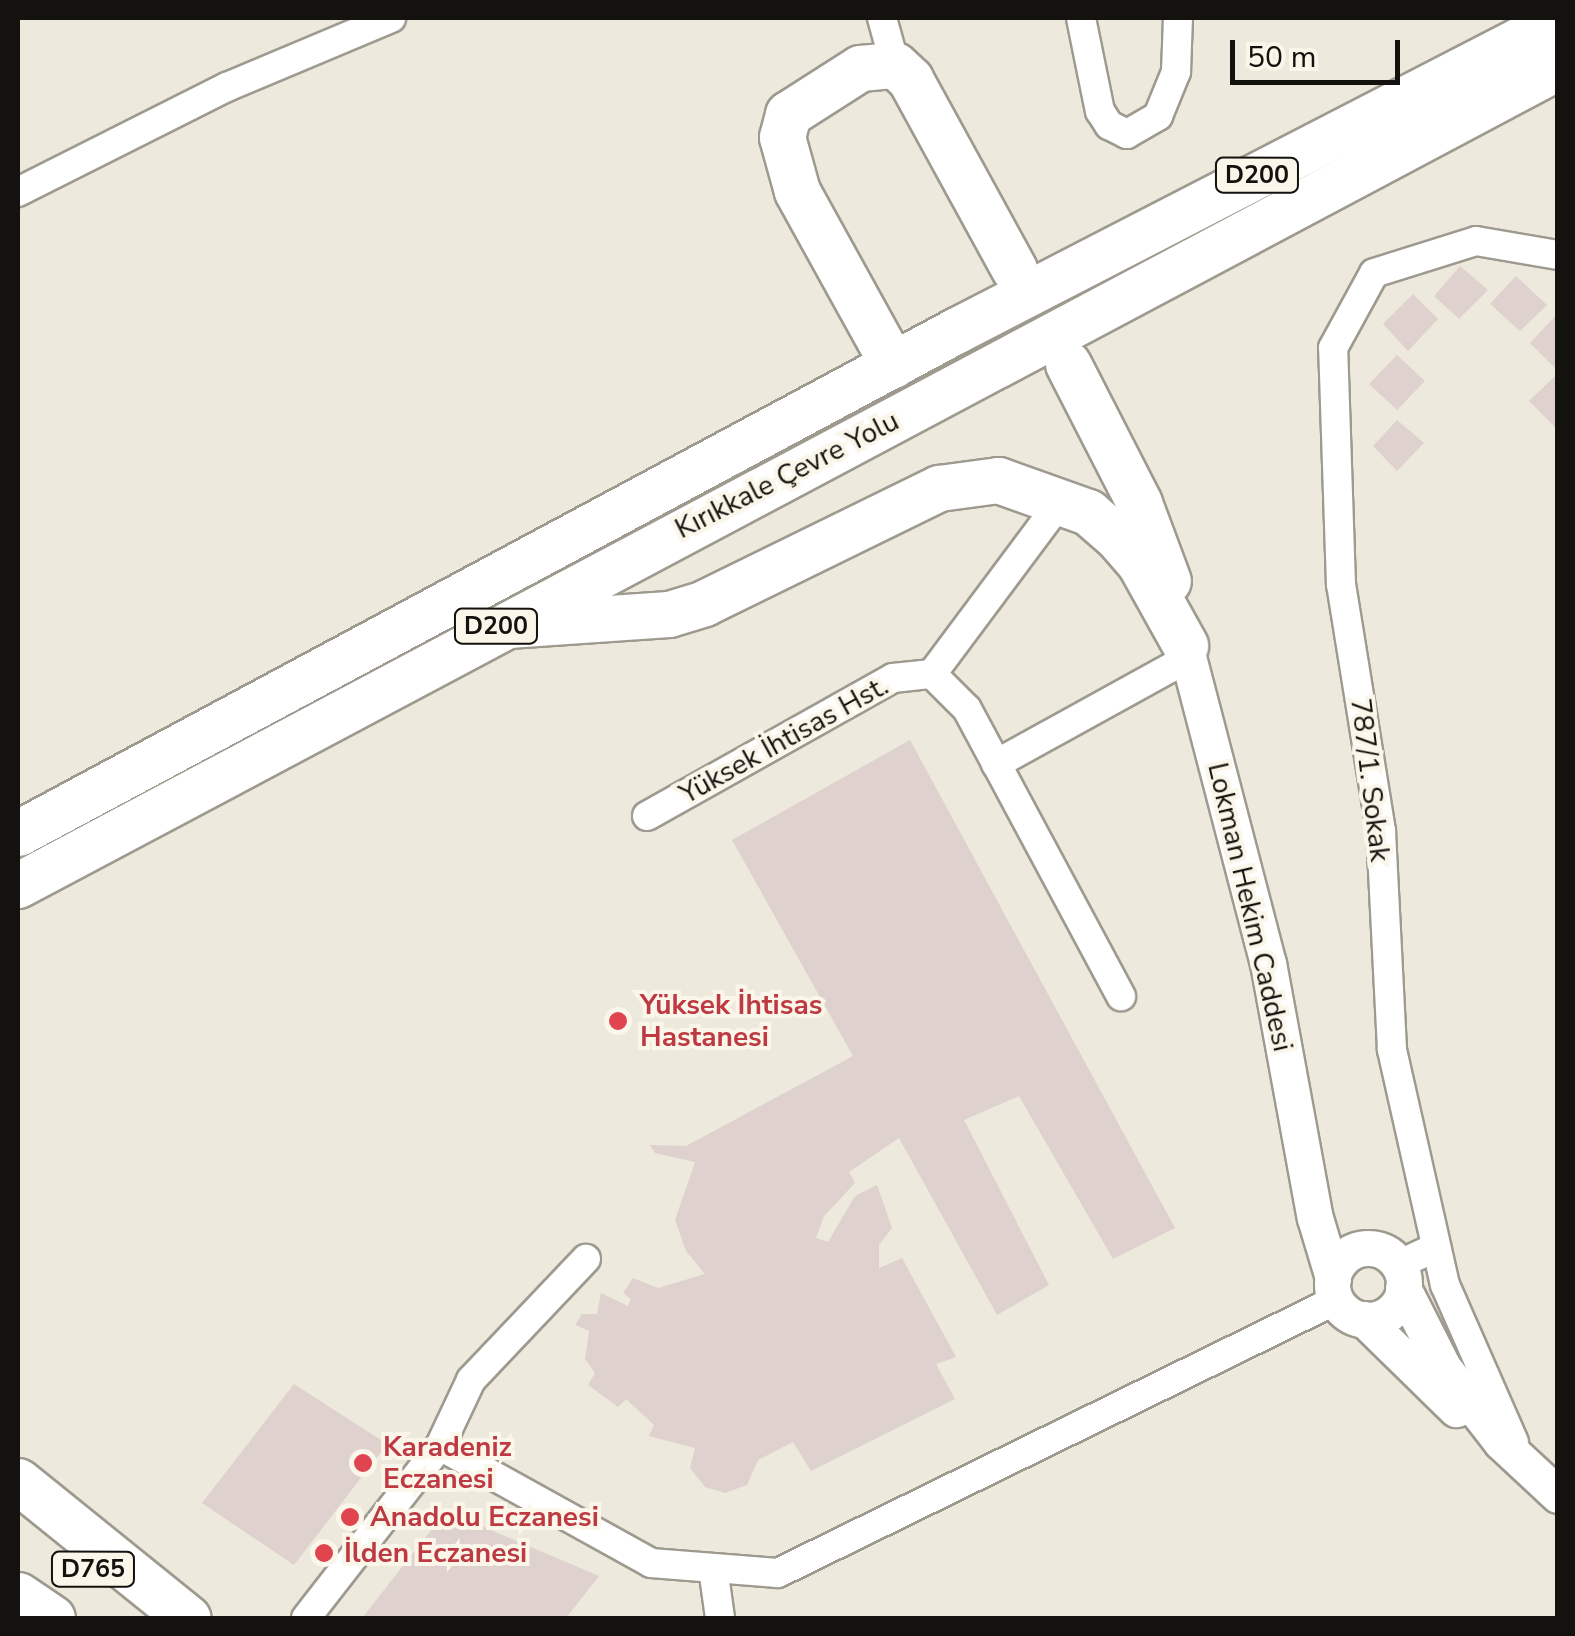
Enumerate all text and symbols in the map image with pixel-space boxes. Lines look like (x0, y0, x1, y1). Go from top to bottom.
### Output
scale bar (1235, 20, 1405, 82)
text: 50 m (1247, 37, 1316, 78)
road number: D200 (1214, 155, 1300, 195)
street label: Kırıkkale Çevre Yolu (670, 404, 904, 546)
road number: D200 (454, 606, 538, 646)
street label: Yüksek İhtisas Hst. (674, 669, 894, 811)
street label: 787/1. Sokak (1343, 696, 1397, 864)
street label: Lokman Hekim Caddesi (1200, 759, 1300, 1055)
place label: Yüksek İhtisas Hastanesi (640, 988, 822, 1054)
marker: Yüksek İhtisas Hastanesi (605, 1008, 631, 1034)
place label: Karadeniz Eczanesi (383, 1430, 512, 1496)
marker: Karadeniz Eczanesi (352, 1452, 374, 1474)
place label: Anadolu Eczanesi (370, 1500, 599, 1534)
marker: Anadolu Eczanesi (339, 1506, 361, 1528)
place label: İlden Eczanesi (344, 1536, 527, 1570)
marker: İlden Eczanesi (313, 1542, 335, 1564)
road number: D765 (51, 1549, 136, 1589)

